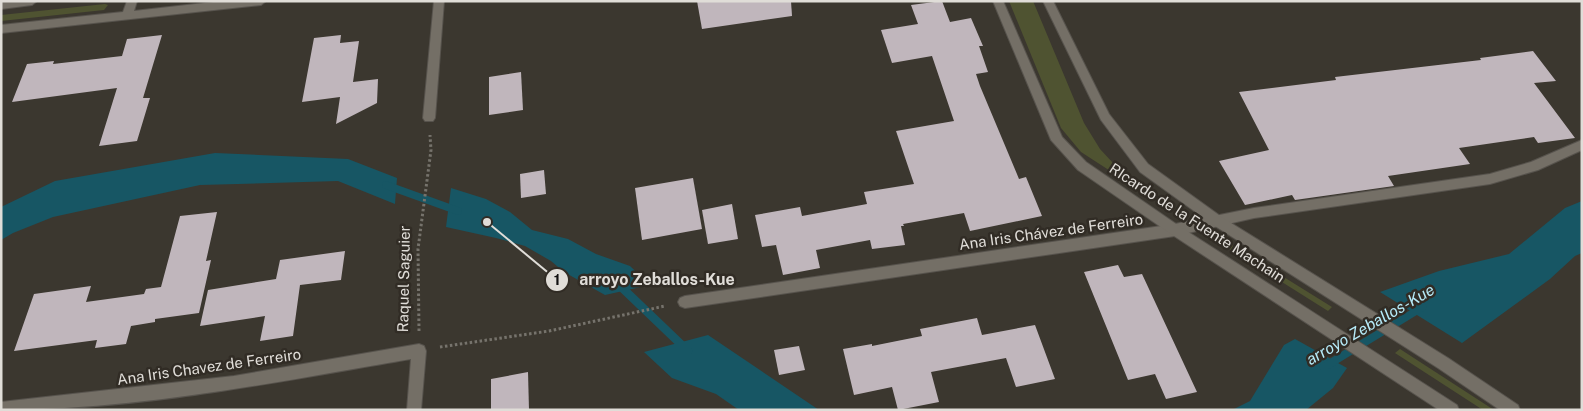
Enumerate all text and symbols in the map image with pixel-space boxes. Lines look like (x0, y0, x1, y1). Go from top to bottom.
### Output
street label: RIcardo de la Fuente Machain (1106, 159, 1288, 286)
street label: Ana Iris Chávez de Ferreiro (958, 210, 1144, 253)
street label: Raquel Saguier (394, 225, 413, 333)
callout: arroyo Zeballos-Kue (544, 264, 745, 295)
text: arroyo Zeballos-Kue (579, 270, 735, 289)
text: 1 (554, 271, 560, 288)
water label: arroyo Zeballos-Kue (1303, 280, 1438, 369)
street label: Ana Iris Chavez de Ferreiro (116, 345, 302, 388)

